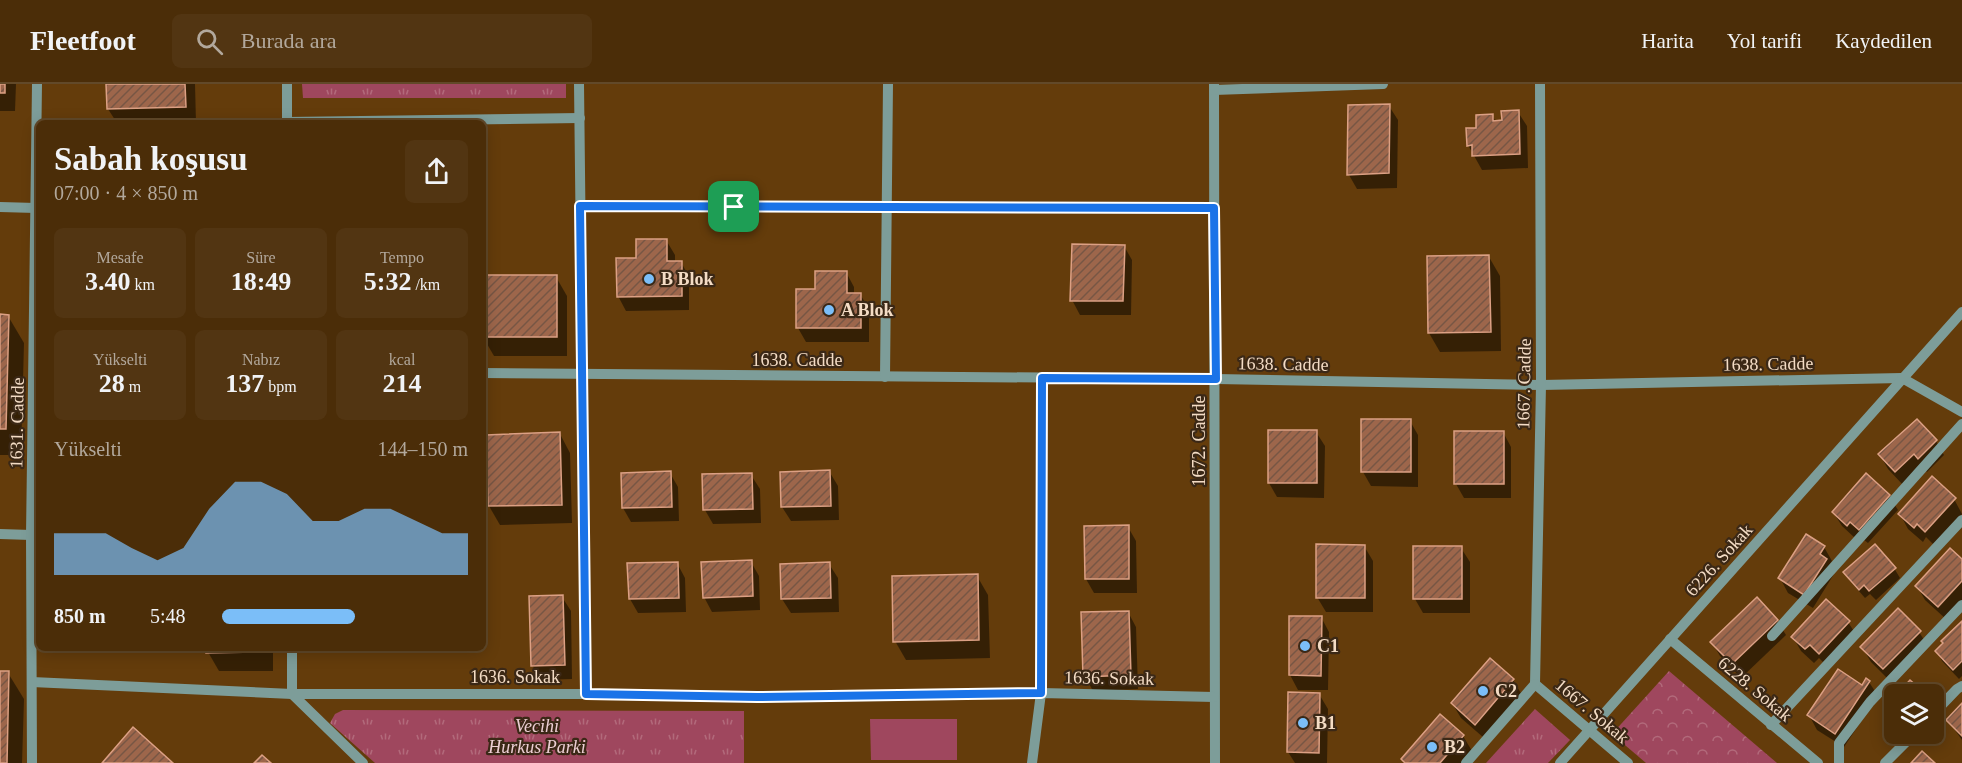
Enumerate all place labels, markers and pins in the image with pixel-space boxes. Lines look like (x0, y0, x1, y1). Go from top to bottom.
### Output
pin (708, 181, 759, 232)
place label: B Blok (661, 269, 714, 289)
marker: B Blok (642, 272, 656, 286)
place label: A Blok (841, 300, 894, 320)
marker: A Blok (822, 303, 836, 317)
place label: C1 (1317, 636, 1339, 656)
marker: C1 (1298, 639, 1312, 653)
place label: C2 (1495, 681, 1517, 701)
marker: C2 (1476, 684, 1490, 698)
place label: B1 (1315, 713, 1336, 733)
marker: B1 (1296, 716, 1310, 730)
place label: B2 (1444, 737, 1465, 757)
marker: B2 (1425, 740, 1439, 754)

